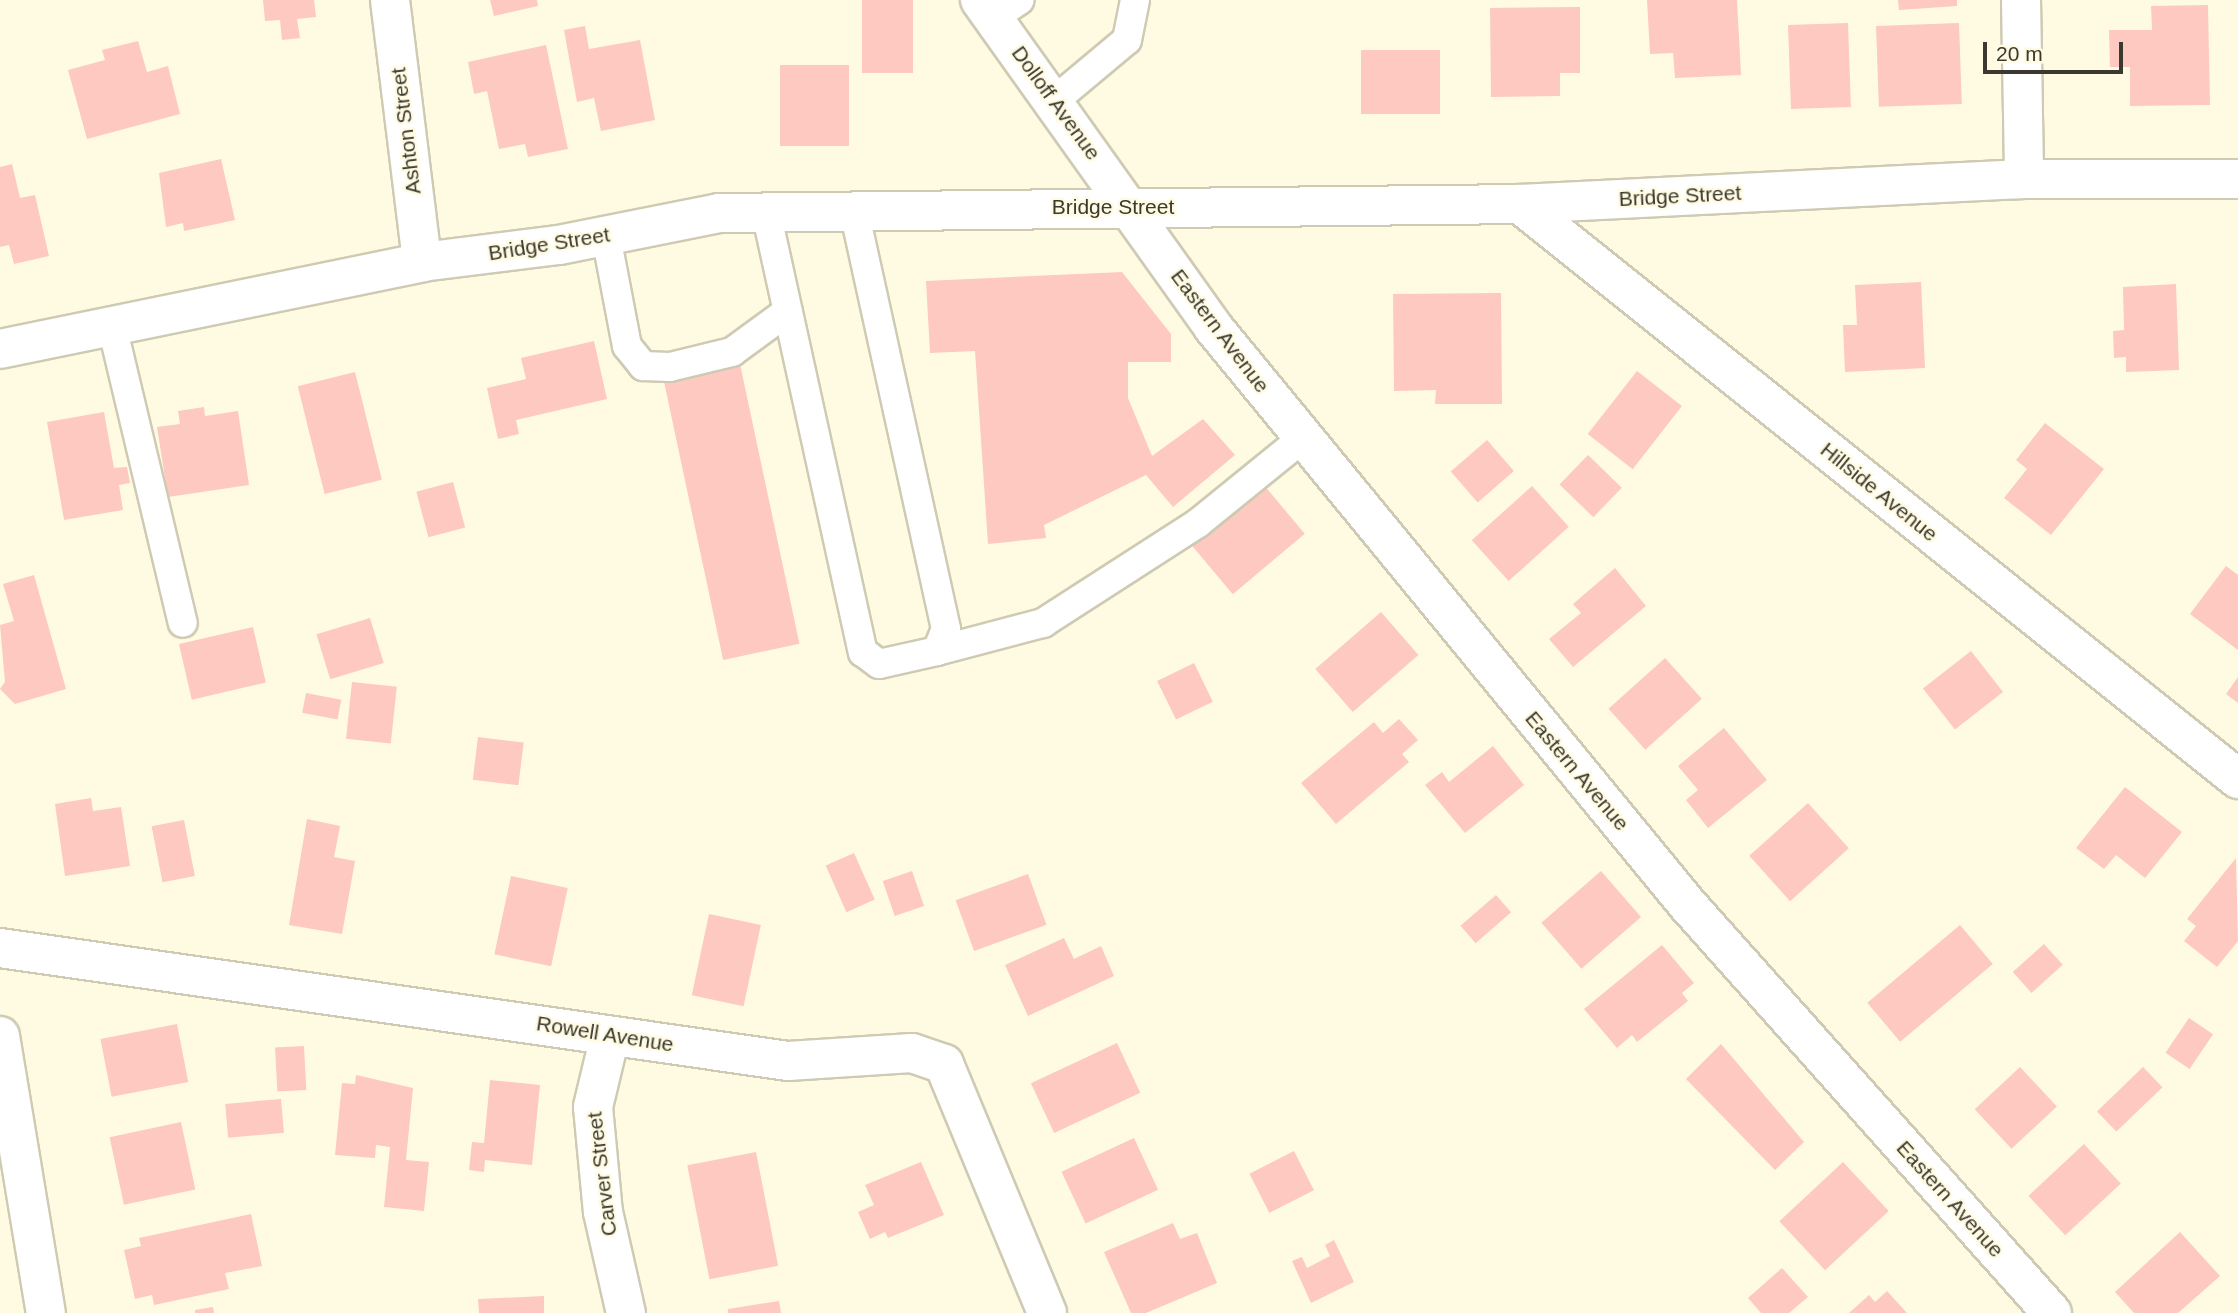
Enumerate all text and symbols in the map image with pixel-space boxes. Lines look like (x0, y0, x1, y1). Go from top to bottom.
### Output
scale bar (1986, 28, 2126, 72)
street label: Dolloff Avenue (1006, 41, 1106, 165)
text: 20 m (1996, 42, 2043, 65)
street label: Ashton Street (386, 66, 426, 196)
street label: Bridge Street (1618, 180, 1742, 212)
street label: Bridge Street (1052, 194, 1174, 220)
street label: Bridge Street (487, 222, 611, 266)
street label: Eastern Avenue (1165, 264, 1275, 398)
street label: Hillside Avenue (1815, 437, 1943, 547)
street label: Eastern Avenue (1519, 706, 1635, 836)
street label: Rowell Avenue (534, 1011, 676, 1057)
street label: Carver Street (582, 1110, 622, 1238)
street label: Eastern Avenue (1891, 1135, 2009, 1263)

